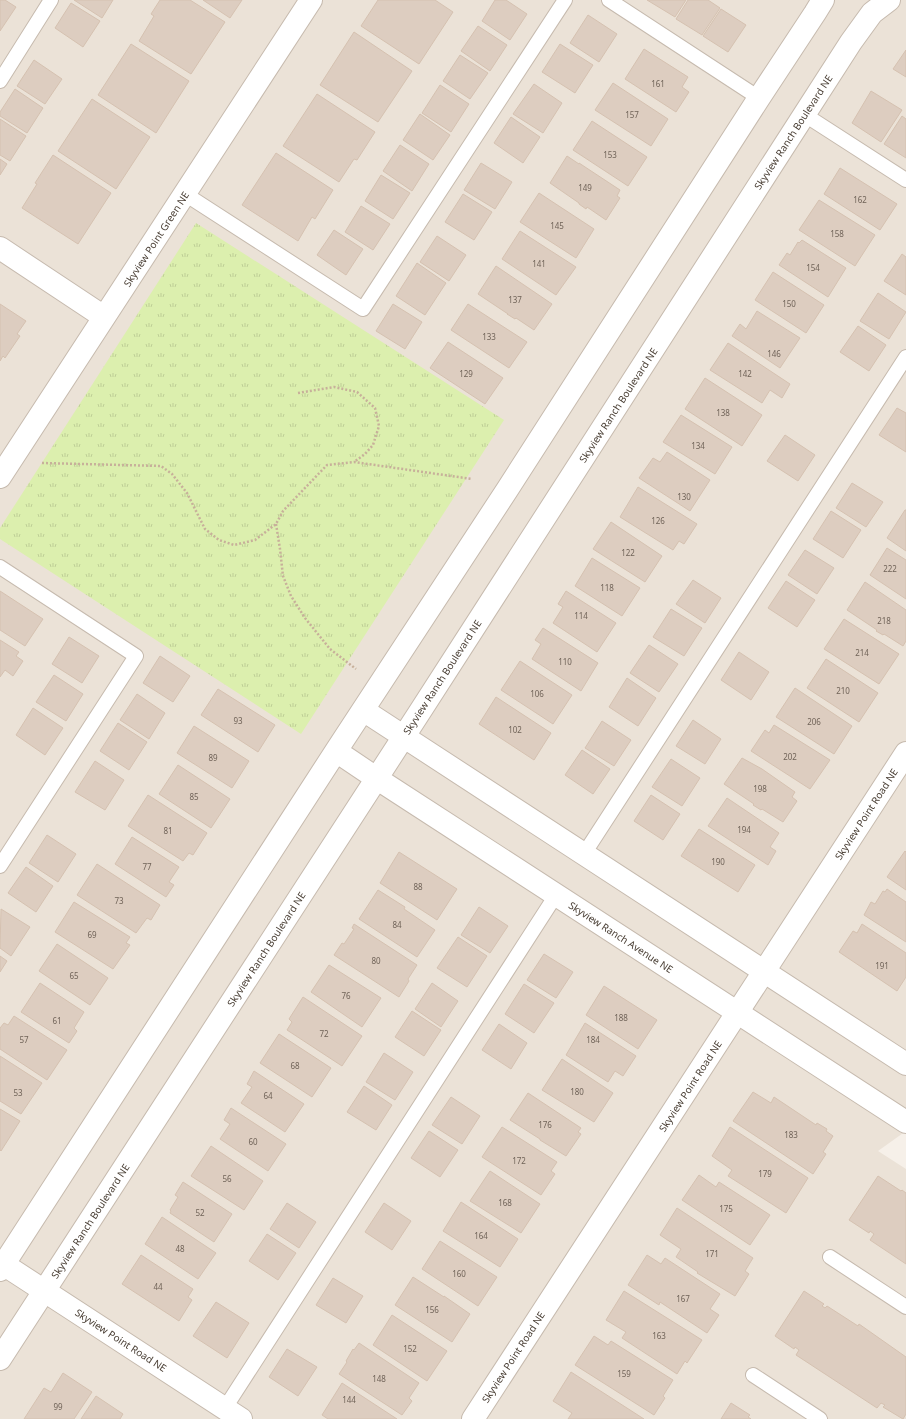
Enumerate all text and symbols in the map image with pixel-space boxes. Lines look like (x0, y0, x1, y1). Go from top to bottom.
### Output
street label: Skyview Ranch Boulevard NE (751, 72, 835, 192)
house number: 161 (651, 78, 665, 89)
house number: 157 (625, 109, 639, 120)
house number: 153 (603, 149, 617, 160)
house number: 149 (578, 182, 592, 193)
street label: Skyview Point Green NE (120, 189, 192, 289)
house number: 162 (853, 194, 867, 205)
house number: 145 (550, 220, 564, 231)
house number: 158 (830, 228, 844, 239)
house number: 141 (532, 258, 546, 269)
house number: 154 (806, 262, 820, 273)
house number: 137 (508, 294, 522, 305)
house number: 150 (782, 298, 796, 309)
house number: 133 (482, 331, 496, 342)
street label: Skyview Ranch Boulevard NE (576, 345, 660, 465)
house number: 146 (767, 348, 781, 359)
house number: 129 (459, 368, 473, 379)
house number: 142 (738, 368, 752, 379)
house number: 138 (716, 407, 730, 418)
house number: 134 (691, 440, 705, 451)
house number: 130 (677, 491, 691, 502)
house number: 126 (651, 515, 665, 526)
house number: 122 (621, 547, 635, 558)
house number: 222 (883, 563, 897, 574)
house number: 118 (600, 582, 614, 593)
house number: 114 (574, 610, 588, 621)
house number: 218 (877, 615, 891, 626)
street label: Skyview Ranch Boulevard NE (400, 617, 484, 737)
house number: 214 (855, 647, 869, 658)
house number: 110 (558, 656, 572, 667)
house number: 210 (836, 685, 850, 696)
house number: 106 (530, 688, 544, 699)
house number: 93 (233, 715, 243, 726)
house number: 206 (807, 716, 821, 727)
house number: 102 (508, 724, 522, 735)
house number: 202 (783, 751, 797, 762)
house number: 89 (208, 752, 218, 763)
street label: Skyview Point Road NE (831, 766, 901, 862)
house number: 198 (753, 783, 767, 794)
house number: 85 (189, 791, 199, 802)
house number: 194 (737, 824, 751, 835)
house number: 81 (163, 825, 173, 836)
house number: 190 (711, 856, 725, 867)
house number: 77 (142, 861, 152, 872)
house number: 88 (413, 881, 423, 892)
street label: Skyview Ranch Boulevard NE (224, 889, 308, 1009)
house number: 73 (114, 895, 124, 906)
street label: Skyview Ranch Avenue NE (566, 898, 676, 976)
house number: 84 (392, 919, 402, 930)
house number: 69 (87, 929, 97, 940)
house number: 80 (371, 955, 381, 966)
house number: 191 (875, 960, 889, 971)
house number: 65 (69, 970, 79, 981)
house number: 76 (341, 990, 351, 1001)
house number: 188 (614, 1012, 628, 1023)
house number: 61 (52, 1015, 62, 1026)
house number: 72 (319, 1028, 329, 1039)
house number: 57 (19, 1034, 29, 1045)
house number: 184 (586, 1034, 600, 1045)
street label: Skyview Point Road NE (655, 1038, 725, 1134)
house number: 68 (290, 1060, 300, 1071)
house number: 180 (570, 1086, 584, 1097)
house number: 53 (13, 1087, 23, 1098)
house number: 64 (263, 1090, 273, 1101)
house number: 176 (538, 1119, 552, 1130)
house number: 183 (784, 1129, 798, 1140)
house number: 60 (248, 1136, 258, 1147)
house number: 172 (512, 1155, 526, 1166)
street label: Skyview Ranch Boulevard NE (48, 1161, 132, 1281)
house number: 179 (758, 1168, 772, 1179)
house number: 56 (222, 1173, 232, 1184)
house number: 168 (498, 1197, 512, 1208)
house number: 175 (719, 1203, 733, 1214)
house number: 52 (195, 1207, 205, 1218)
house number: 164 (474, 1230, 488, 1241)
house number: 48 (175, 1243, 185, 1254)
house number: 171 (705, 1248, 719, 1259)
house number: 160 (452, 1268, 466, 1279)
house number: 44 (153, 1281, 163, 1292)
house number: 167 (676, 1293, 690, 1304)
house number: 156 (425, 1304, 439, 1315)
street label: Skyview Point Road NE (73, 1305, 169, 1375)
street label: Skyview Point Road NE (478, 1309, 548, 1405)
house number: 163 (652, 1330, 666, 1341)
house number: 152 (403, 1343, 417, 1354)
house number: 159 (617, 1368, 631, 1379)
house number: 148 (372, 1373, 386, 1384)
house number: 144 (342, 1394, 356, 1405)
house number: 99 (53, 1401, 63, 1412)

